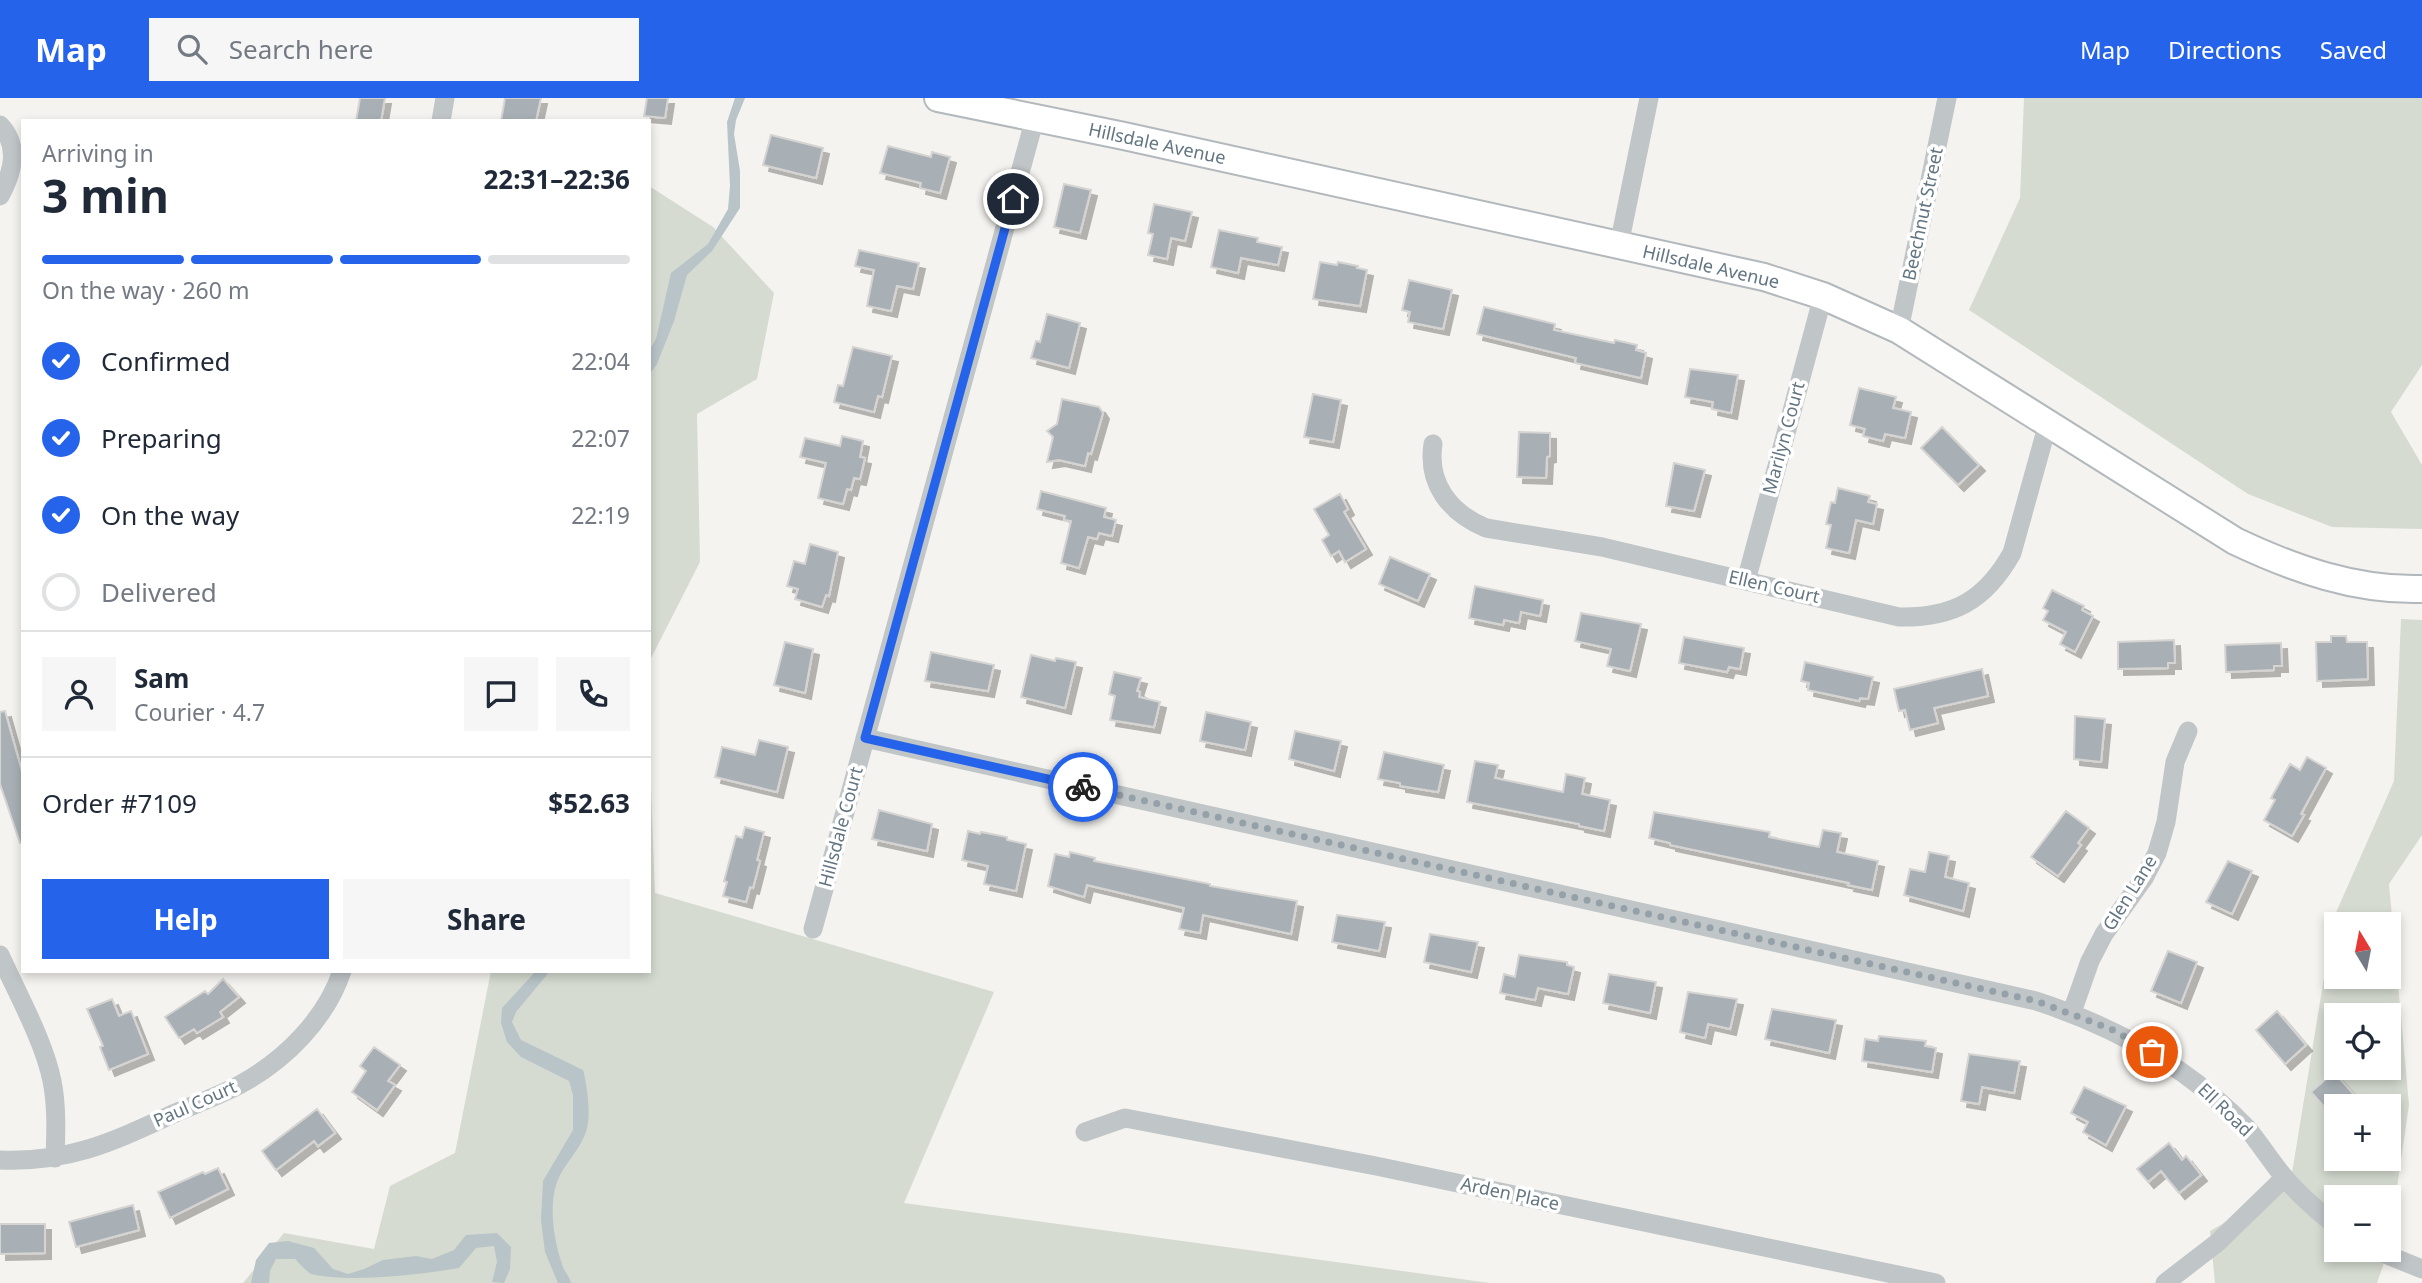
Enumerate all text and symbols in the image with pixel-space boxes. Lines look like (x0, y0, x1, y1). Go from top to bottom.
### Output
search box (149, 18, 639, 81)
text: Map (35, 27, 107, 72)
icon: search (173, 30, 211, 68)
text: Search here (229, 31, 373, 67)
text: Map (2080, 33, 2130, 66)
text: Directions (2168, 33, 2282, 66)
text: Saved (2320, 33, 2387, 66)
street label: Hillsdale Avenue (1086, 117, 1228, 169)
text: Arriving in (42, 137, 154, 169)
street label: Beechnut Street (1896, 145, 1948, 283)
text: 22:31–22:36 (483, 161, 630, 197)
text: 3 min (42, 164, 169, 226)
pin (983, 169, 1043, 229)
icon: home (994, 180, 1032, 218)
street label: Hillsdale Avenue (1640, 239, 1782, 293)
text: On the way · 260 m (42, 274, 249, 306)
icon: check (42, 342, 80, 380)
text: Confirmed (101, 343, 231, 379)
text: 22:04 (571, 345, 630, 377)
street label: Marilyn Court (1757, 378, 1810, 497)
icon: check (42, 419, 80, 457)
text: Preparing (101, 420, 222, 456)
text: 22:07 (571, 422, 630, 454)
icon: check (42, 496, 80, 534)
text: On the way (101, 497, 239, 533)
text: 22:19 (571, 499, 630, 531)
street label: Ellen Court (1726, 564, 1823, 608)
text: Delivered (101, 574, 217, 610)
button: person (42, 657, 116, 731)
button: chat (464, 657, 538, 731)
button: phone (556, 657, 630, 731)
text: Sam (134, 660, 189, 696)
text: Courier · 4.7 (134, 696, 265, 728)
courier (1048, 752, 1118, 822)
street label: Hillsdale Court (812, 763, 868, 890)
icon: bike (1064, 768, 1102, 806)
text: Order #7109 (42, 785, 197, 821)
text: $52.63 (548, 785, 630, 821)
street label: Glen Lane (2097, 850, 2162, 935)
button: Help (42, 879, 329, 959)
button: Share (343, 879, 630, 959)
north arrow (2324, 912, 2401, 989)
map controls (2324, 912, 2401, 1262)
button: locate (2324, 1003, 2401, 1080)
pin (2122, 1022, 2182, 1082)
icon: bag (2133, 1033, 2171, 1071)
street label: Paul Court (149, 1074, 240, 1132)
street label: Ell Road (2193, 1077, 2258, 1141)
button: + (2324, 1094, 2401, 1171)
street label: Arden Place (1459, 1171, 1562, 1215)
button: − (2324, 1185, 2401, 1262)

